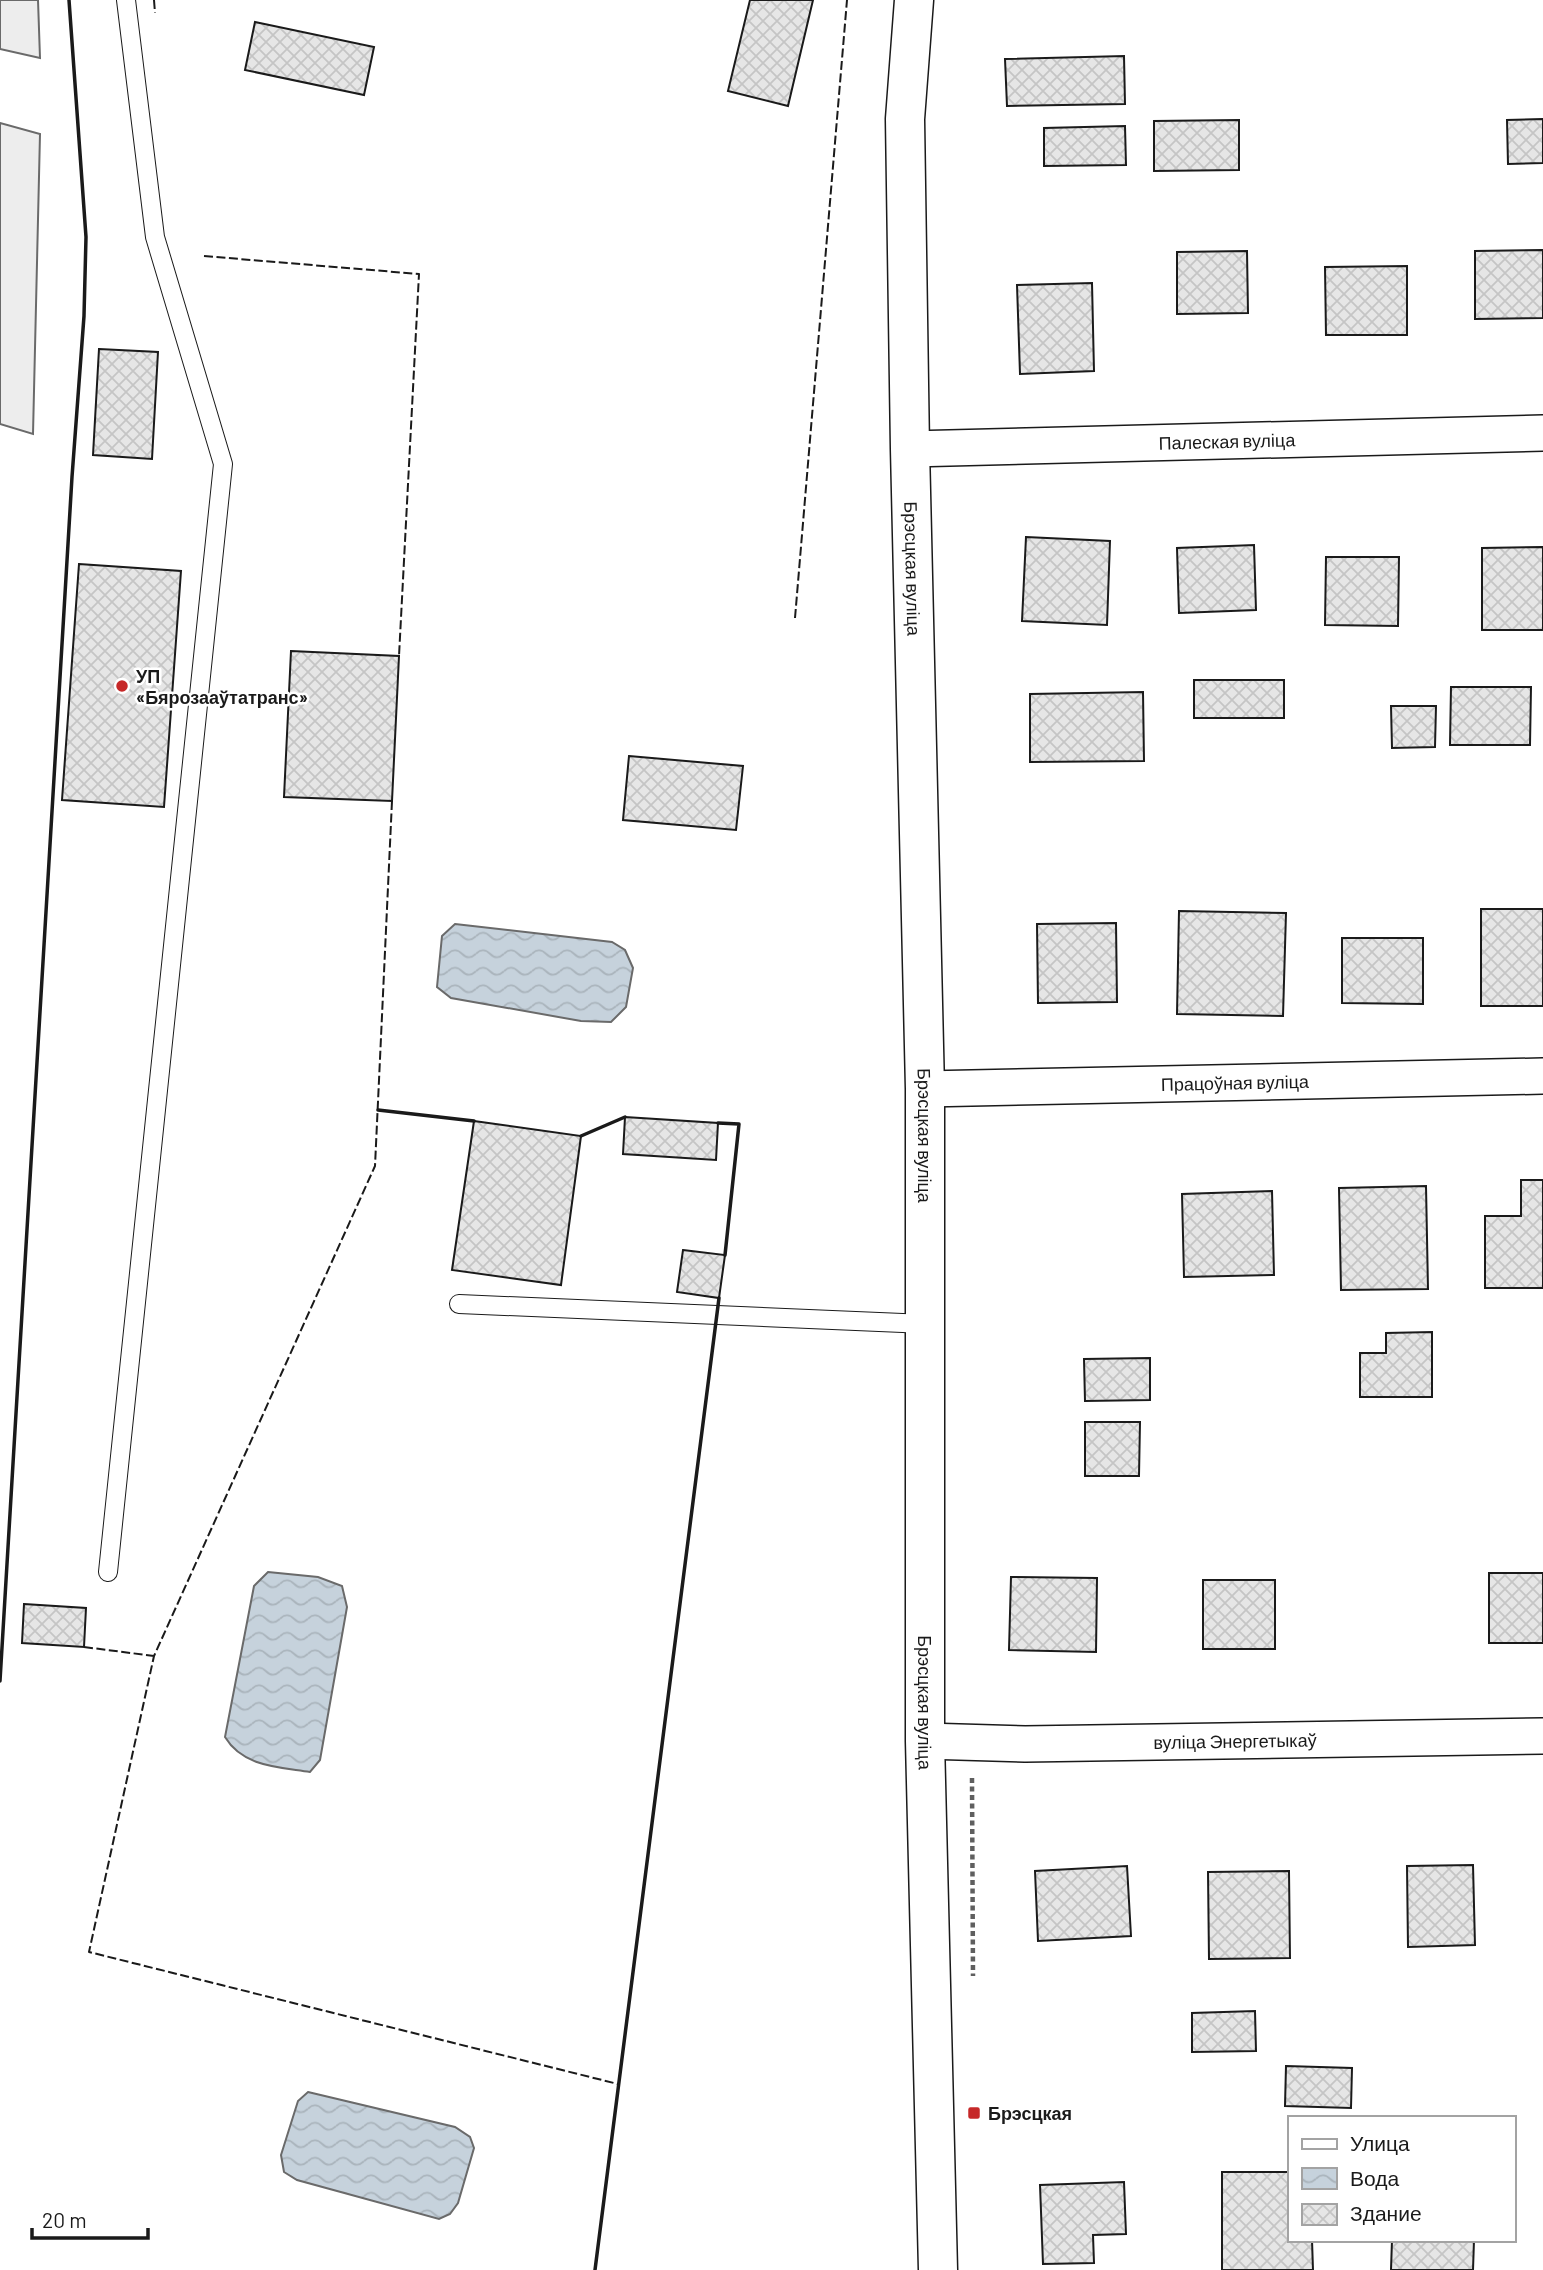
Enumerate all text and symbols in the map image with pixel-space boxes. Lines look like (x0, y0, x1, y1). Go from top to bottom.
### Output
street label: Палеская вуліца (1158, 428, 1297, 454)
street label: Брэсцкая вуліца (900, 501, 925, 637)
place label: УП «Бярозааўтатранс» (136, 665, 308, 708)
marker: УП «Бярозааўтатранс» (114, 678, 130, 694)
street label: Брэсцкая вуліца (914, 1068, 936, 1204)
street label: Працоўная вуліца (1161, 1070, 1310, 1095)
street label: Брэсцкая вуліца (914, 1635, 937, 1771)
street label: вуліца Энергетыкаў (1153, 1728, 1317, 1753)
place label: Брэсцкая (988, 2102, 1072, 2124)
marker: Брэсцкая (966, 2105, 982, 2121)
legend (1288, 2116, 1515, 2242)
text: Улица (1350, 2130, 1410, 2155)
text: Вода (1350, 2165, 1399, 2190)
scale bar (32, 2196, 147, 2240)
text: Здание (1350, 2200, 1422, 2225)
text: 20 m (42, 2207, 87, 2232)

